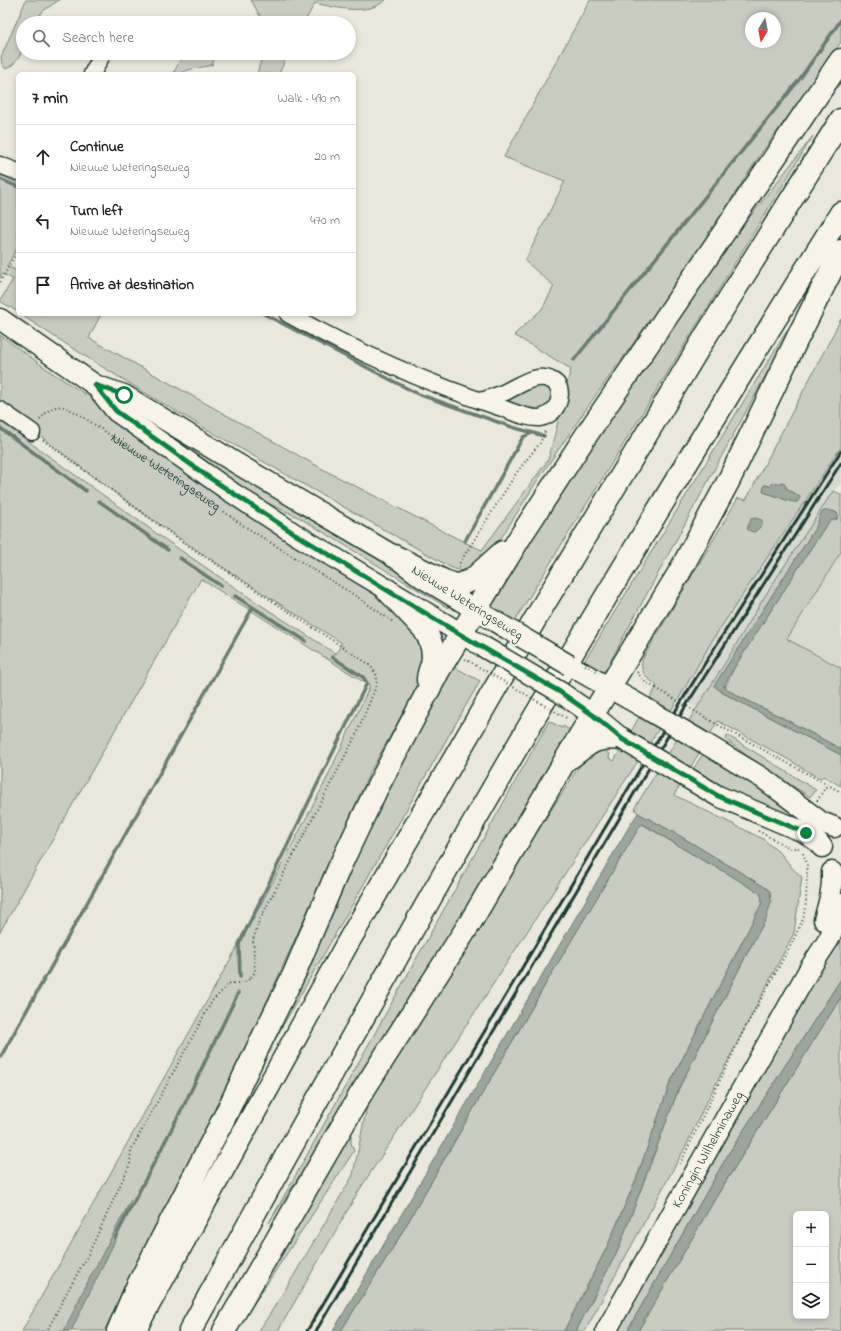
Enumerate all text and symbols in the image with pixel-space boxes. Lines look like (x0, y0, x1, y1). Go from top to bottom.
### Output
north arrow (745, 12, 781, 48)
search box (16, 16, 356, 60)
icon: search (30, 27, 52, 49)
text: Search here (62, 27, 134, 49)
text: 7 min (32, 86, 68, 111)
text: Walk · 490 m (278, 89, 340, 108)
text: Continue (70, 136, 124, 158)
icon: ahead (32, 146, 54, 168)
text: 20 m (315, 147, 340, 166)
text: Nieuwe Weteringseweg (70, 158, 189, 177)
text: Turn left (70, 200, 123, 222)
icon: left (32, 210, 54, 232)
text: 470 m (310, 211, 340, 230)
text: Nieuwe Weteringseweg (70, 222, 189, 241)
icon: arrive (32, 274, 54, 296)
text: Arrive at destination (70, 274, 194, 296)
route start (115, 386, 133, 404)
street label: Nieuwe Weteringseweg (106, 428, 225, 518)
street label: Nieuwe Weteringseweg (406, 560, 527, 647)
route end (797, 824, 815, 842)
street label: Koningin Wilhelminaweg (667, 1087, 750, 1212)
map controls (793, 1211, 829, 1319)
button: + (793, 1211, 829, 1247)
button: − (793, 1247, 829, 1283)
button: layers (793, 1283, 829, 1319)

